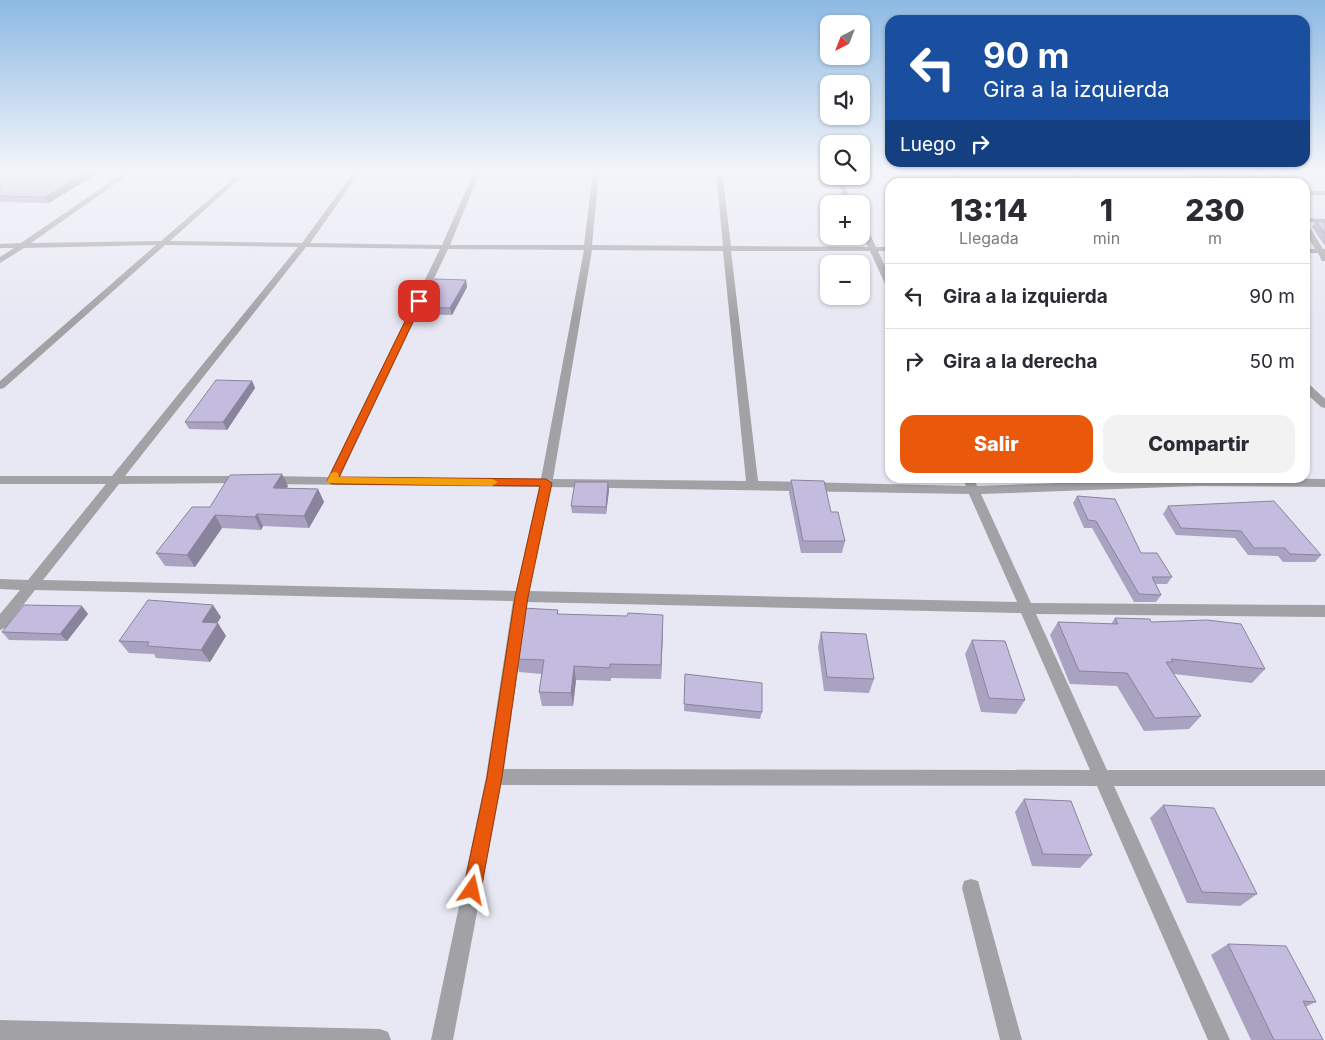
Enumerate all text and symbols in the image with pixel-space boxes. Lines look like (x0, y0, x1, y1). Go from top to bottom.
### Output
north arrow (820, 15, 870, 65)
map controls (820, 15, 870, 305)
text: 90 m (983, 34, 1070, 76)
icon: left (900, 35, 965, 100)
button: sound (820, 75, 870, 125)
text: Gira a la izquierda (983, 76, 1170, 102)
icon: right (966, 130, 994, 158)
text: Luego (900, 133, 956, 156)
button: search (820, 135, 870, 185)
text: 13:14 (950, 192, 1028, 228)
text: 1 (1100, 192, 1113, 228)
text: 230 (1185, 192, 1245, 228)
button: + (820, 195, 870, 245)
text: Llegada (959, 228, 1019, 248)
text: min (1093, 228, 1120, 248)
text: m (1208, 228, 1222, 248)
button: − (820, 255, 870, 305)
pin (398, 280, 440, 322)
icon: left (900, 282, 928, 310)
text: Gira a la izquierda (943, 285, 1108, 308)
text: 90 m (1249, 285, 1295, 308)
icon: arrive (405, 287, 433, 315)
icon: right (900, 347, 928, 375)
text: Gira a la derecha (943, 350, 1098, 373)
text: 50 m (1249, 350, 1295, 373)
button: Salir (900, 415, 1093, 473)
button: Compartir (1103, 415, 1295, 473)
position arrow (445, 863, 497, 915)

